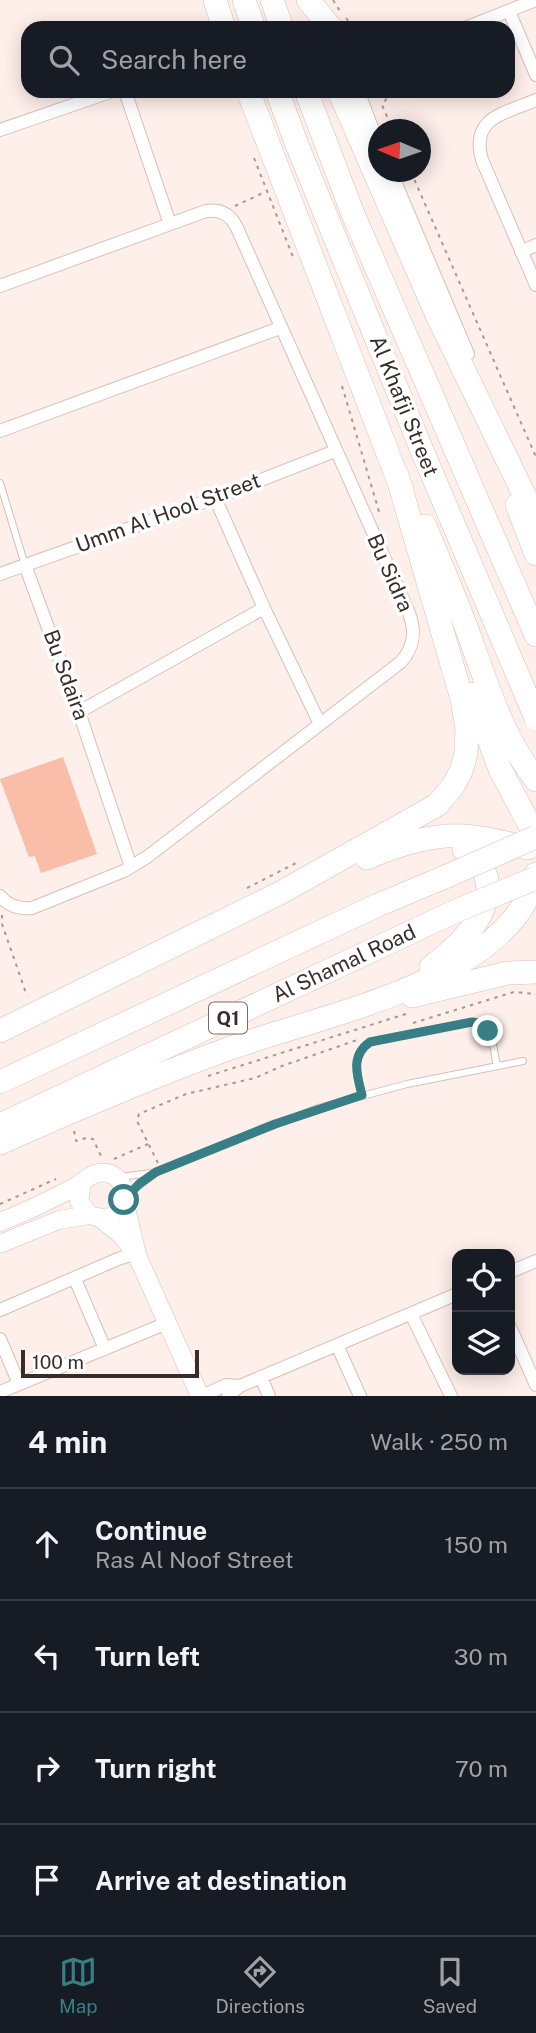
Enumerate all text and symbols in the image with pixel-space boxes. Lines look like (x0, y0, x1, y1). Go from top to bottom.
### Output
search box (21, 21, 515, 98)
icon: search (45, 41, 83, 79)
text: Search here (101, 44, 247, 75)
north arrow (368, 119, 431, 182)
street label: Al Khafji Street (365, 332, 444, 480)
street label: Umm Al Hool Street (72, 467, 264, 558)
street label: Bu Sidra (362, 530, 419, 616)
street label: Bu Sdaira (39, 626, 94, 723)
street label: Al Shamal Road (268, 919, 419, 1007)
road number: Q1 (209, 1002, 247, 1034)
route end (472, 1015, 503, 1046)
route start (108, 1184, 139, 1215)
map controls (452, 1249, 515, 1375)
button: locate (452, 1249, 515, 1312)
button: layers (452, 1312, 515, 1375)
scale bar (21, 1347, 200, 1379)
text: 100 m (32, 1351, 84, 1373)
text: 4 min (28, 1424, 107, 1460)
text: Walk · 250 m (370, 1428, 508, 1455)
text: Continue (95, 1515, 207, 1546)
icon: ahead (28, 1525, 66, 1563)
text: 150 m (444, 1531, 508, 1558)
text: Ras Al Noof Street (95, 1546, 294, 1573)
icon: left (28, 1637, 66, 1675)
text: Turn left (95, 1641, 200, 1672)
text: 30 m (454, 1643, 508, 1670)
icon: right (28, 1749, 66, 1787)
text: Turn right (95, 1753, 217, 1784)
text: 70 m (455, 1755, 508, 1782)
icon: arrive (28, 1861, 66, 1899)
text: Arrive at destination (95, 1865, 347, 1896)
tab: Map (59, 1953, 98, 2017)
tab: Directions (216, 1953, 305, 2017)
tab: Saved (423, 1953, 477, 2017)

